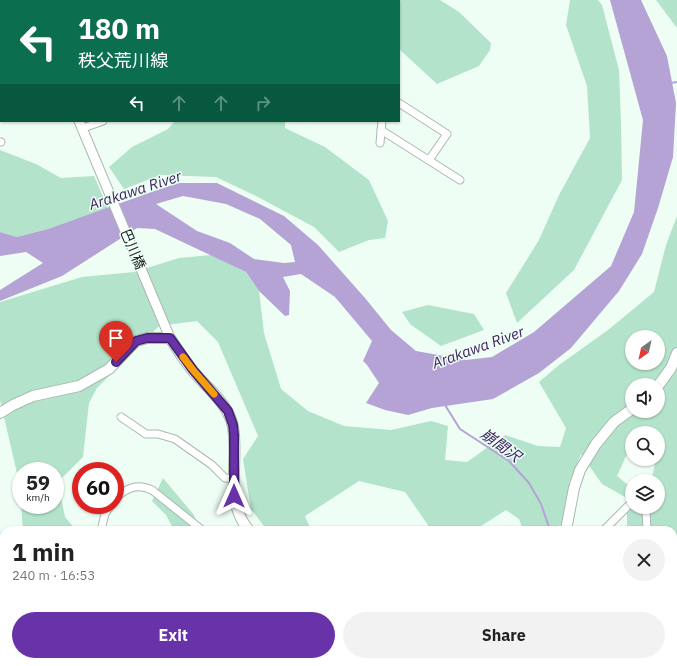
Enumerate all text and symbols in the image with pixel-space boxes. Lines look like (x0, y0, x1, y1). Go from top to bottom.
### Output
text: 180 m (78, 10, 160, 47)
icon: left (12, 16, 64, 68)
text: 秩父荒川線 (78, 49, 168, 72)
icon: left (126, 92, 148, 114)
icon: ahead (168, 92, 190, 114)
icon: ahead (210, 92, 232, 114)
icon: right (252, 92, 274, 114)
water label: Arakawa River (85, 166, 184, 214)
street label: 巴川橋 (117, 226, 149, 272)
pin (99, 321, 133, 362)
water label: Arakawa River (429, 321, 527, 373)
icon: arrive (105, 327, 127, 349)
north arrow (625, 330, 665, 370)
map controls (625, 330, 665, 514)
button: sound (625, 378, 665, 418)
water label: 崩間沢 (477, 424, 526, 467)
button: search (625, 426, 665, 466)
speed limit sign: 60 (72, 462, 124, 514)
text: 59 (26, 469, 50, 496)
button: layers (625, 474, 665, 514)
position arrow (213, 475, 255, 517)
text: km/h (26, 491, 50, 504)
text: 1 min (12, 536, 75, 568)
button: close (623, 539, 665, 581)
text: 240 m · 16:53 (12, 567, 95, 584)
button: Exit (12, 612, 335, 658)
button: Share (343, 612, 665, 658)

